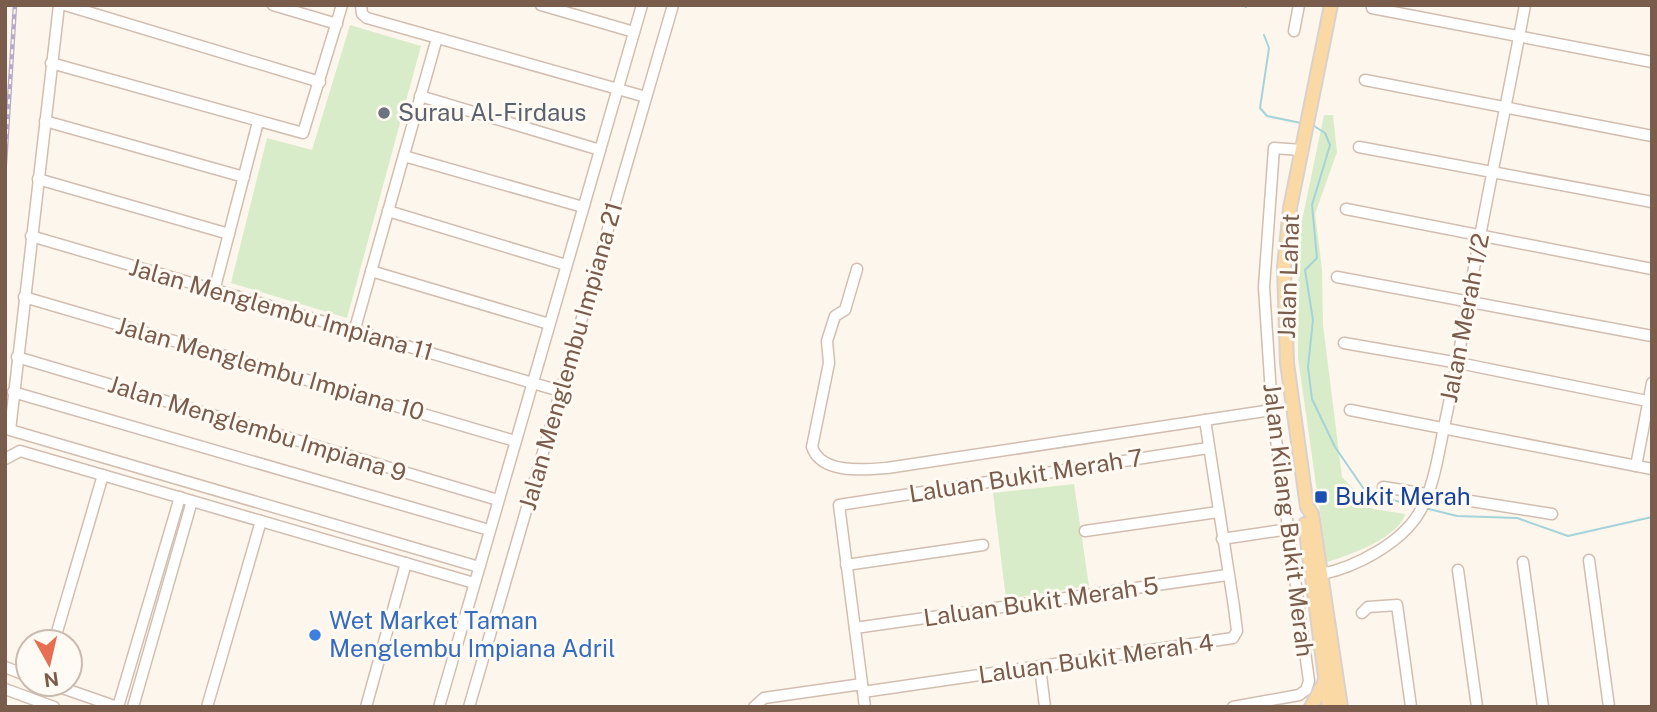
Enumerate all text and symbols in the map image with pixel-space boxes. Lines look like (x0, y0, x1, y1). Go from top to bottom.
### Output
place label: Surau Al-Firdaus (398, 98, 586, 126)
marker: Surau Al-Firdaus (376, 105, 392, 121)
street label: Jalan Menglembu Impiana 21 (513, 198, 627, 513)
street label: Jalan Lahat (1272, 213, 1304, 339)
street label: Jalan Merah 1/2 (1434, 231, 1494, 405)
street label: Jalan Menglembu Impiana 11 (126, 252, 436, 366)
street label: Jalan Menglembu Impiana 10 (113, 311, 428, 426)
street label: Jalan Menglembu Impiana 9 (105, 369, 410, 487)
street label: Jalan Kilang Bukit Merah (1258, 381, 1320, 658)
street label: Laluan Bukit Merah 7 (907, 443, 1145, 507)
place label: Bukit Merah (1335, 482, 1471, 510)
marker: Bukit Merah (1313, 489, 1329, 505)
street label: Laluan Bukit Merah 5 (921, 571, 1160, 631)
place label: Wet Market Taman Menglembu Impiana Adril (329, 606, 615, 662)
marker: Wet Market Taman Menglembu Impiana Adril (307, 627, 323, 643)
north arrow (14, 628, 84, 698)
street label: Laluan Bukit Merah 4 (977, 628, 1215, 688)
text: N (42, 668, 60, 692)

